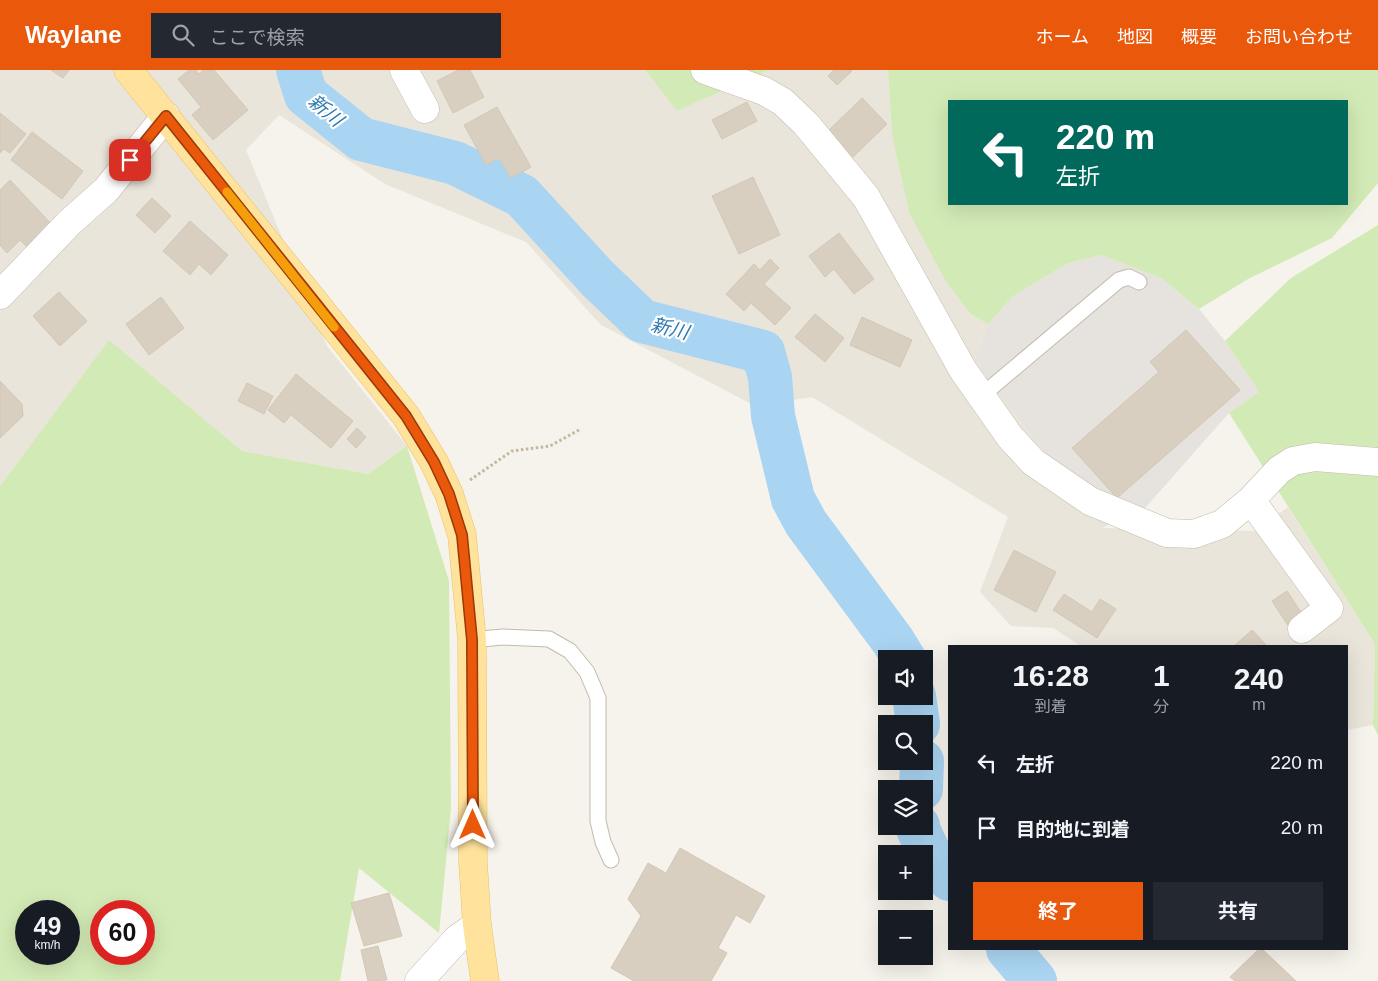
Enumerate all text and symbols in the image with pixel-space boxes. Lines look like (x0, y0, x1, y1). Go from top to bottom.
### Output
search box (151, 13, 501, 58)
text: Waylane (25, 21, 121, 48)
icon: search (169, 21, 197, 49)
text: ここで検索 (209, 27, 305, 48)
text: ホーム (1036, 27, 1089, 47)
text: 地図 (1117, 27, 1153, 47)
text: 概要 (1181, 27, 1217, 47)
text: お問い合わせ (1245, 27, 1353, 47)
water label: 新川 (304, 90, 349, 132)
text: 220 m (1056, 117, 1155, 156)
icon: left (973, 120, 1038, 185)
pin (109, 139, 151, 181)
icon: arrive (116, 146, 144, 174)
text: 左折 (1056, 164, 1100, 189)
water label: 新川 (649, 314, 693, 344)
map controls (878, 650, 933, 965)
button: sound (878, 650, 933, 705)
text: 16:28 (1012, 659, 1089, 692)
text: 1 (1153, 659, 1170, 692)
text: 240 (1234, 662, 1284, 695)
text: m (1252, 696, 1265, 713)
text: 到着 (1034, 698, 1067, 715)
text: 分 (1153, 698, 1169, 715)
button: search (878, 715, 933, 770)
icon: left (973, 749, 1001, 777)
text: 220 m (1270, 752, 1323, 773)
text: 左折 (1016, 754, 1054, 775)
button: layers (878, 780, 933, 835)
position arrow (446, 798, 498, 850)
icon: arrive (973, 814, 1001, 842)
text: 20 m (1281, 817, 1323, 838)
text: 目的地に到着 (1016, 819, 1130, 840)
button: + (878, 845, 933, 900)
button: 終了 (973, 882, 1143, 940)
button: 共有 (1153, 882, 1323, 940)
speed limit sign: 60 (90, 900, 155, 965)
button: − (878, 910, 933, 965)
text: 49 (34, 912, 61, 940)
text: km/h (34, 938, 61, 952)

